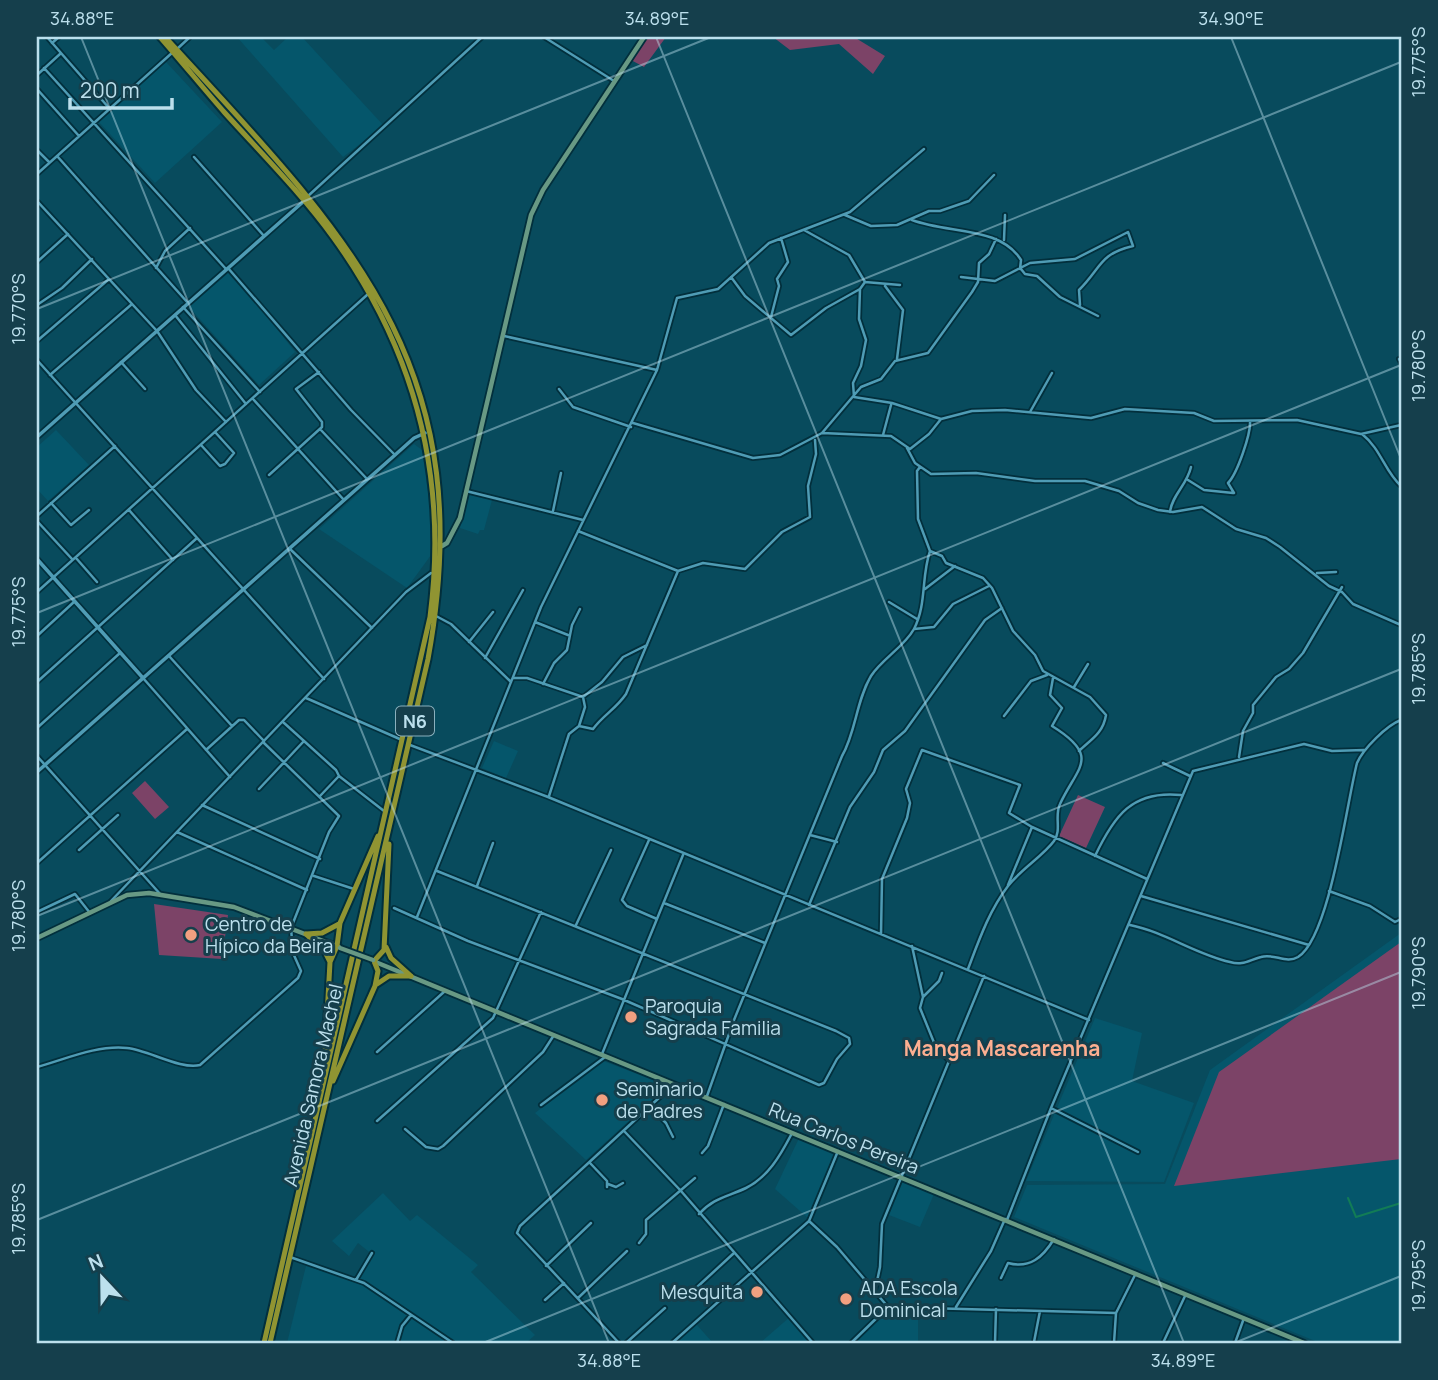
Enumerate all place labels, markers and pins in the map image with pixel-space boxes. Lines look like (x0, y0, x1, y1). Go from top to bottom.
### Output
place label: Centro de Hípico da Beira (205, 911, 333, 959)
marker: Centro de Hípico da Beira (183, 927, 199, 943)
place label: Paroquia Sagrada Familia (645, 993, 781, 1041)
marker: Paroquia Sagrada Familia (623, 1009, 639, 1025)
place label: Seminario de Padres (616, 1076, 703, 1124)
marker: Seminario de Padres (594, 1092, 610, 1108)
place label: ADA Escola Dominical (860, 1275, 958, 1323)
place label: Mesquita (661, 1279, 743, 1305)
marker: Mesquita (749, 1284, 765, 1300)
marker: ADA Escola Dominical (838, 1291, 854, 1307)

